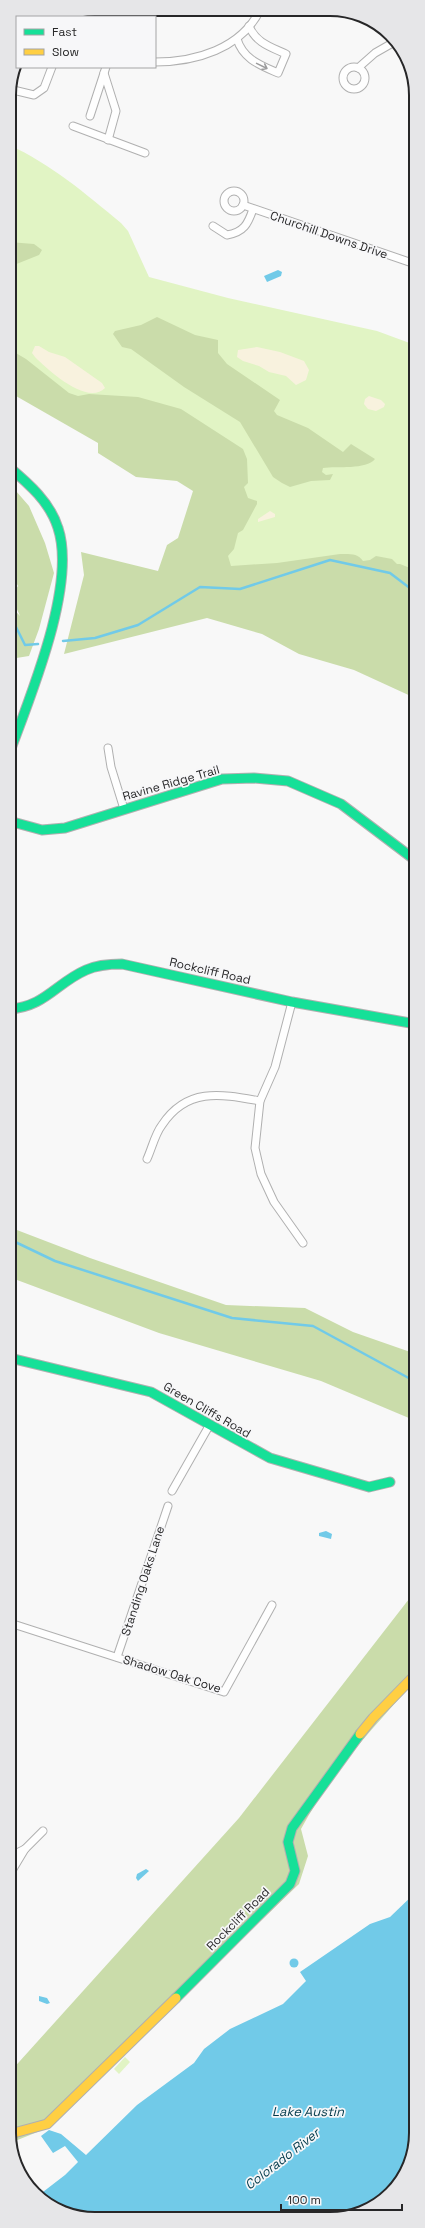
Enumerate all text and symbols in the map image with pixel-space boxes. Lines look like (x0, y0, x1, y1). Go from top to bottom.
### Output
legend (16, 16, 156, 68)
text: Fast (52, 24, 77, 40)
text: Slow (52, 44, 79, 60)
one-way arrow (256, 63, 268, 70)
street label: Churchill Downs Drive (268, 207, 390, 263)
street label: Ravine Ridge Trail (121, 762, 221, 804)
street label: Rockcliff Road (168, 954, 252, 988)
street label: Green Cliffs Road (160, 1378, 254, 1442)
street label: Standing Oaks Lane (118, 1524, 168, 1638)
street label: Shadow Oak Cove (121, 1651, 223, 1697)
street label: Rockcliff Road (203, 1884, 273, 1954)
water label: Lake Austin (272, 2103, 345, 2120)
water label: Colorado River (241, 2123, 324, 2193)
scale bar (281, 2186, 402, 2212)
text: 100 m (287, 2192, 321, 2208)

